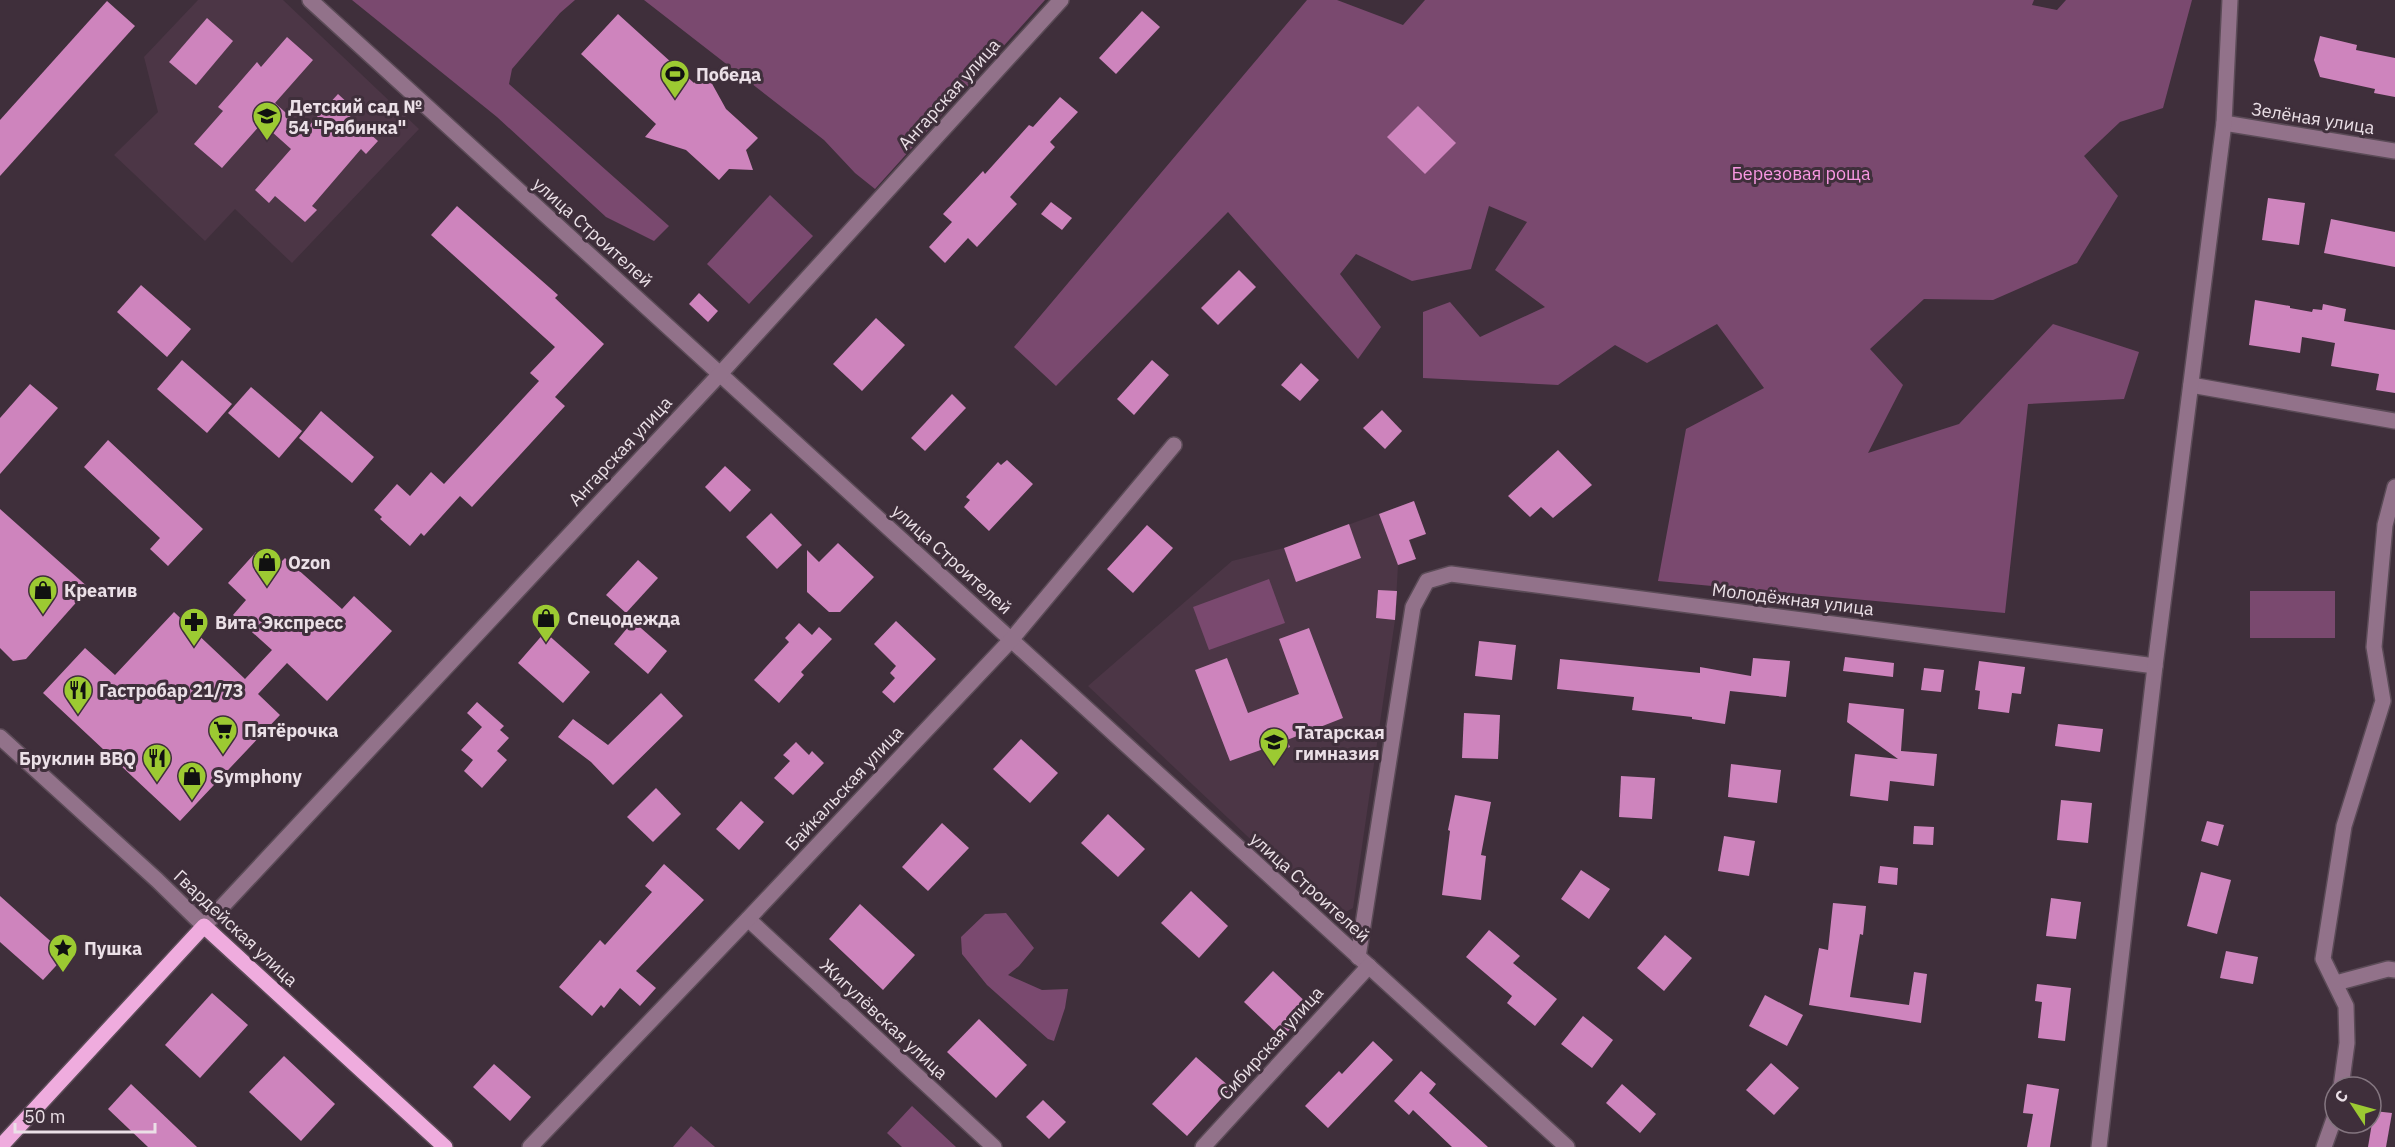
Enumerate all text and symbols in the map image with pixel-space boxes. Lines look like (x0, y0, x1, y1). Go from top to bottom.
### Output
street label: Ангарская улица (893, 33, 1005, 154)
sports icon: Победа (659, 58, 691, 100)
place label: Победа (696, 63, 761, 86)
place label: Детский сад № 54 "Рябинка" (288, 95, 422, 139)
street label: Зелёная улица (2250, 97, 2377, 139)
school or university icon: Детский сад № 54 "Рябинка" (251, 100, 283, 142)
park label: Березовая роща (1731, 162, 1871, 185)
street label: улица Строителей (528, 172, 658, 292)
street label: Ангарская улица (563, 391, 677, 511)
street label: улица Строителей (887, 499, 1017, 619)
shop icon: Ozon (251, 546, 283, 588)
place label: Ozon (288, 551, 331, 574)
shop icon: Креатив (27, 574, 59, 616)
street label: Молодёжная улица (1711, 578, 1876, 620)
place label: Креатив (64, 579, 137, 602)
shop icon: Спецодежда (530, 602, 562, 644)
pharmacy icon: Вита Экспресс (178, 606, 210, 648)
place label: Спецодежда (567, 607, 680, 630)
place label: Вита Экспресс (215, 611, 343, 634)
restaurant icon: Гастробар 21/73 (62, 674, 94, 716)
place label: Гастробар 21/73 (99, 679, 244, 702)
supermarket icon: Пятёрочка (207, 714, 239, 756)
place label: Пятёрочка (244, 719, 338, 742)
street label: Байкальская улица (780, 720, 908, 855)
place label: Татарская гимназия (1295, 721, 1385, 765)
school or university icon: Татарская гимназия (1258, 726, 1290, 768)
restaurant icon: Бруклин BBQ (141, 742, 173, 784)
place label: Бруклин BBQ (19, 747, 136, 770)
shop icon: Symphony (176, 760, 208, 802)
place label: Symphony (213, 765, 302, 788)
street label: улица Строителей (1245, 827, 1375, 947)
street label: Гвардейская улица (169, 865, 303, 992)
place icon: Пушка (47, 932, 79, 974)
place label: Пушка (84, 937, 142, 960)
street label: Жигулёвская улица (815, 954, 953, 1085)
street label: Сибирская улица (1214, 981, 1328, 1105)
north arrow (2323, 1075, 2383, 1135)
text: С (2330, 1086, 2352, 1106)
scale bar (15, 1096, 154, 1134)
text: 50 m (24, 1105, 66, 1128)

